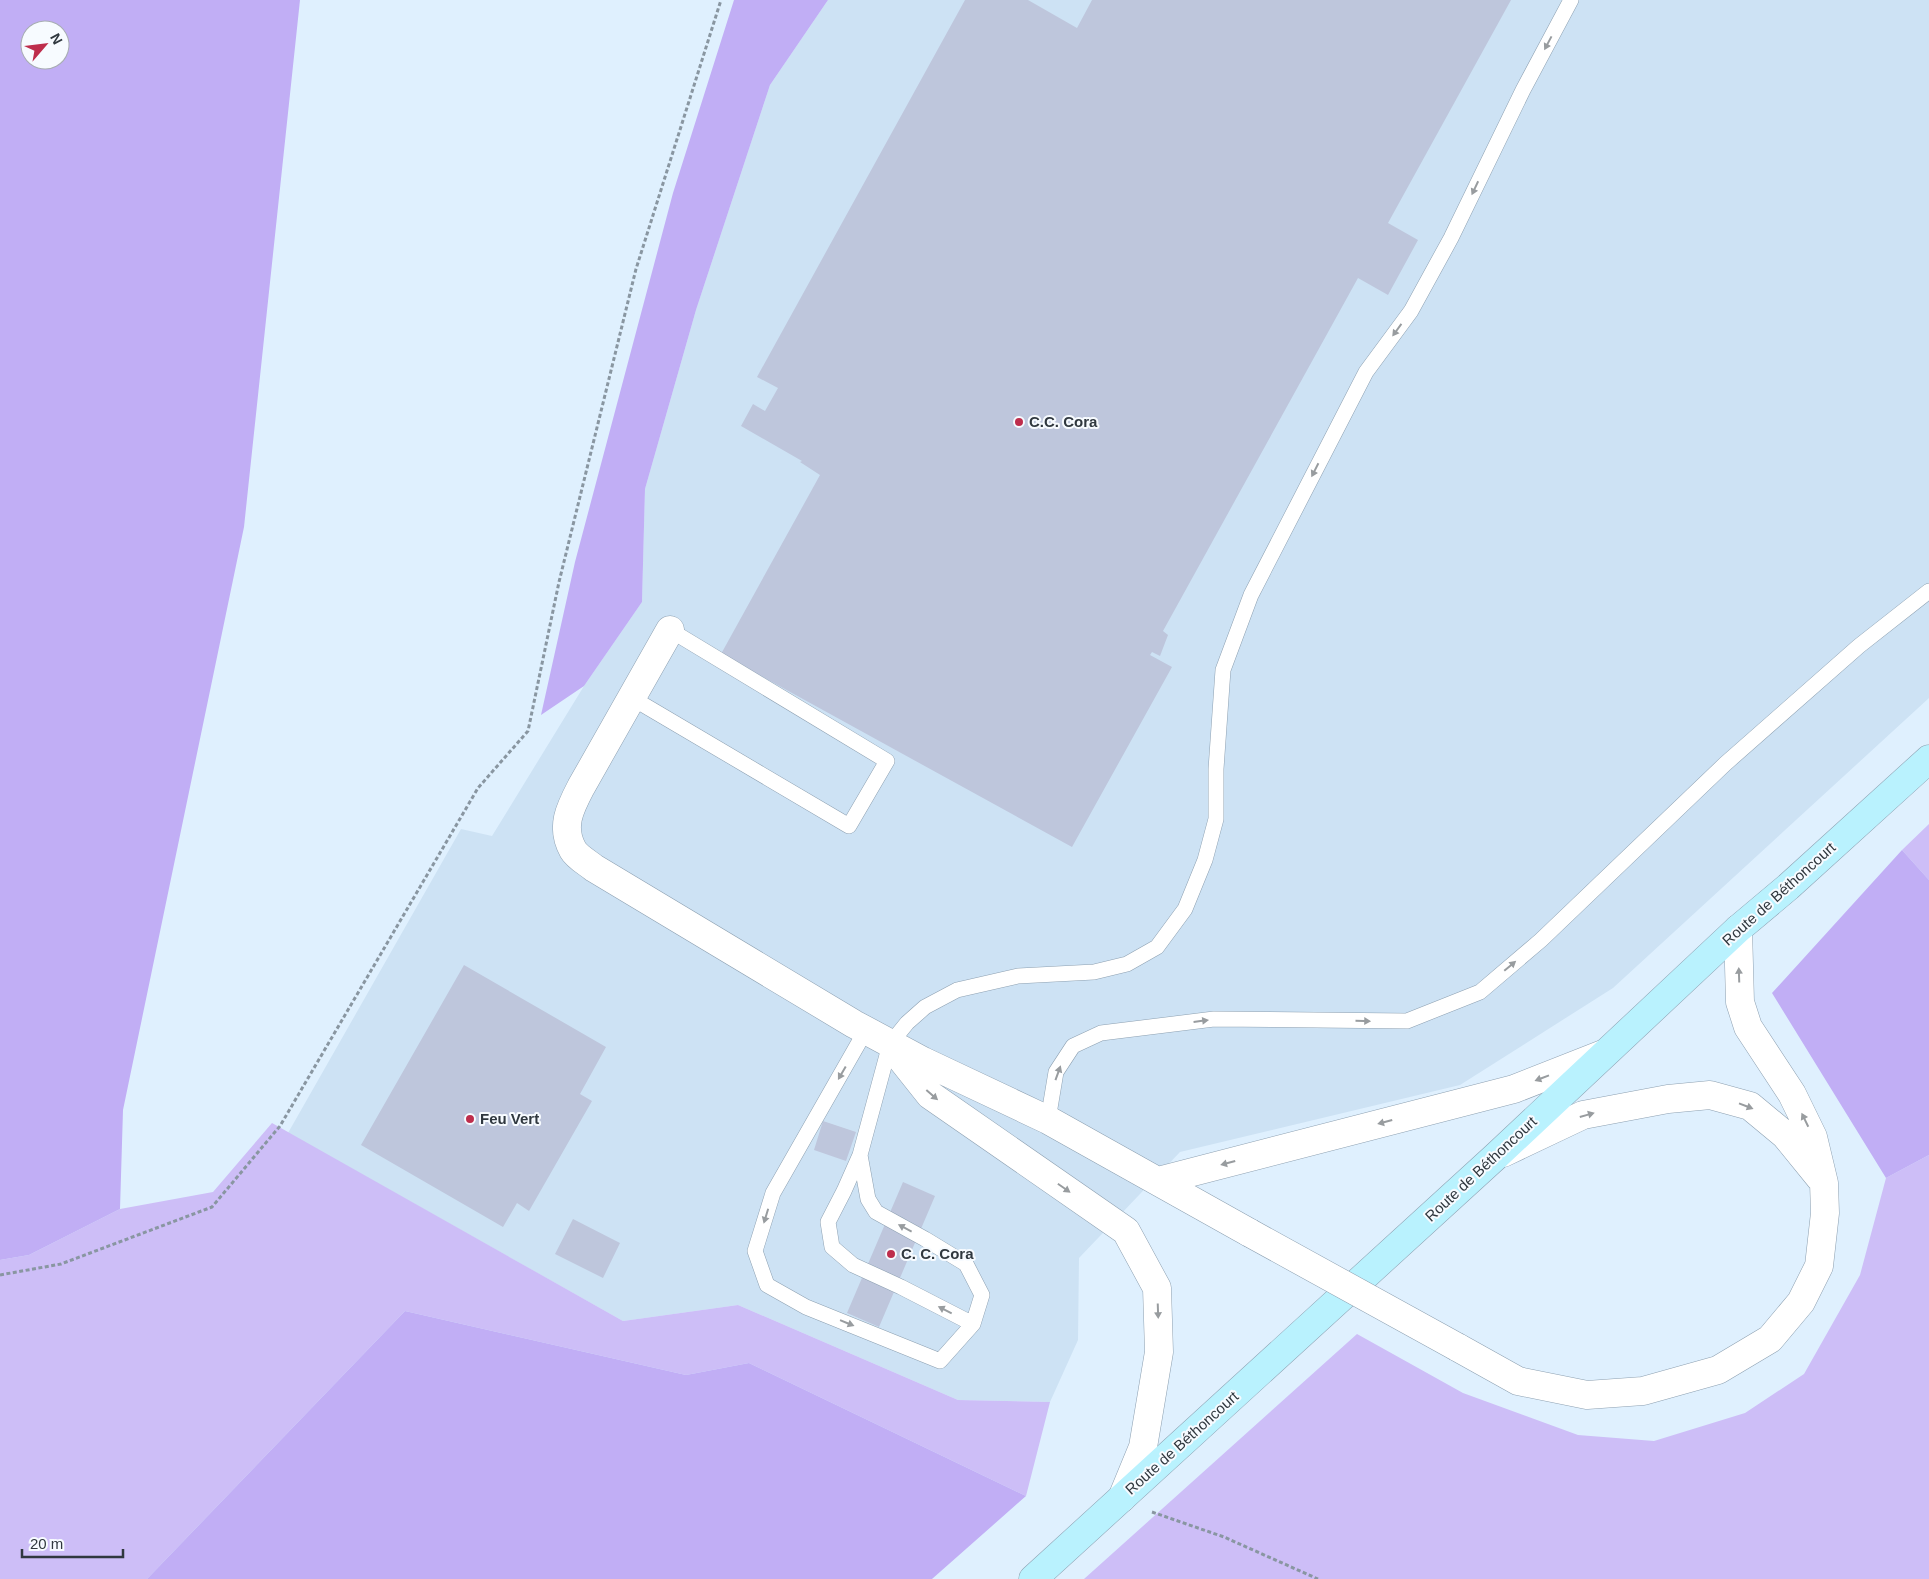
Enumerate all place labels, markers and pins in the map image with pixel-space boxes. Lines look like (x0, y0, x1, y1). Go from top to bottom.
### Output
place label: C.C. Cora (1029, 413, 1098, 430)
marker: C.C. Cora (1013, 416, 1025, 428)
place label: Feu Vert (480, 1110, 539, 1127)
marker: Feu Vert (464, 1113, 476, 1125)
place label: C. C. Cora (901, 1245, 974, 1262)
marker: C. C. Cora (885, 1248, 897, 1260)

